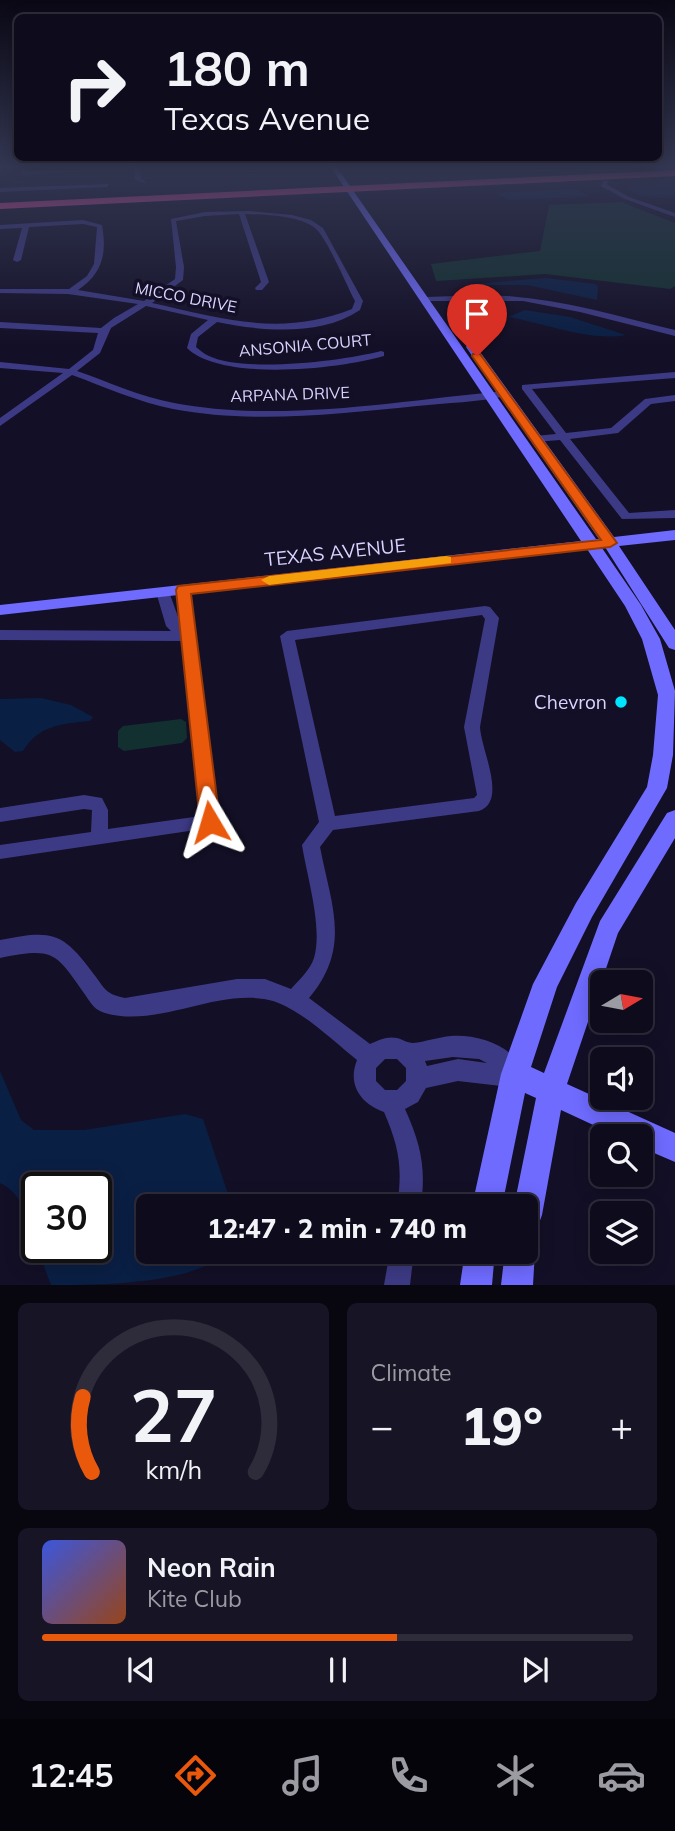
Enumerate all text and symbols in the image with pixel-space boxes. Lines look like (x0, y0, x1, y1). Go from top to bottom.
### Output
text: 180 m (164, 37, 310, 98)
icon: right (49, 42, 140, 133)
text: Texas Avenue (164, 98, 370, 138)
street label: MICCO DRIVE (133, 277, 239, 317)
pin (447, 284, 507, 356)
icon: arrive (458, 295, 496, 333)
street label: ANSONIA COURT (238, 329, 373, 361)
street label: ARPANA DRIVE (230, 382, 350, 406)
street label: TEXAS AVENUE (263, 533, 407, 571)
place label: Chevron (534, 690, 607, 714)
marker: Chevron (613, 694, 629, 710)
position arrow (173, 785, 247, 859)
north arrow (590, 970, 653, 1032)
map controls (590, 970, 653, 1264)
button: sound (590, 1047, 653, 1110)
button: search (590, 1124, 653, 1187)
speed limit sign: 30 (21, 1172, 112, 1263)
button: layers (590, 1201, 653, 1264)
text: 12:47 · 2 min · 740 m (207, 1212, 467, 1245)
text: Climate (371, 1358, 452, 1387)
text: 27 (130, 1370, 217, 1461)
text: 19° (461, 1393, 543, 1458)
text: − (371, 1402, 393, 1450)
text: + (610, 1402, 633, 1450)
text: km/h (145, 1454, 202, 1485)
text: Neon Rain (147, 1551, 276, 1584)
text: Kite Club (147, 1584, 242, 1613)
icon: previous (122, 1651, 160, 1689)
icon: pause (319, 1651, 357, 1689)
icon: next (516, 1651, 554, 1689)
icon: directions (171, 1751, 220, 1800)
icon: music (278, 1751, 327, 1800)
icon: phone (384, 1751, 433, 1800)
icon: climate (491, 1751, 540, 1800)
icon: car (597, 1751, 646, 1800)
text: 12:45 (29, 1755, 114, 1795)

